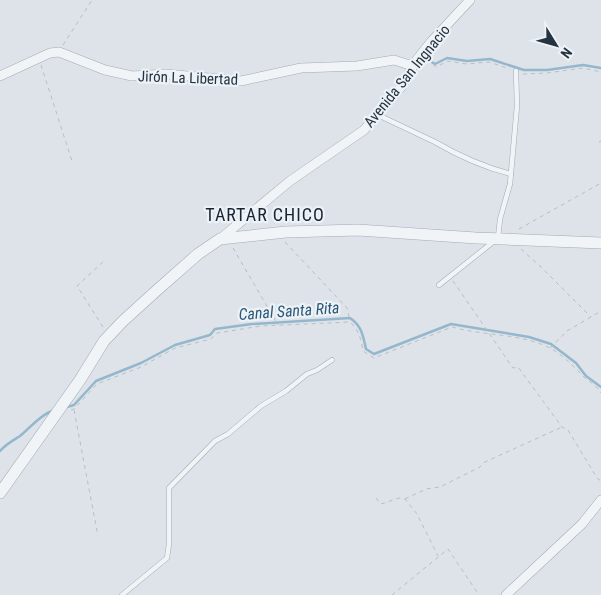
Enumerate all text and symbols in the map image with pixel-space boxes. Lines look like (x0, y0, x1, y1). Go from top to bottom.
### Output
north arrow (531, 20, 581, 70)
street label: Avenida San Ingnacio (360, 21, 454, 131)
text: N (557, 45, 575, 61)
street label: Jirón La Libertad (138, 67, 238, 89)
district label: TARTAR CHICO (205, 204, 325, 225)
water label: Canal Santa Rita (238, 298, 340, 324)

